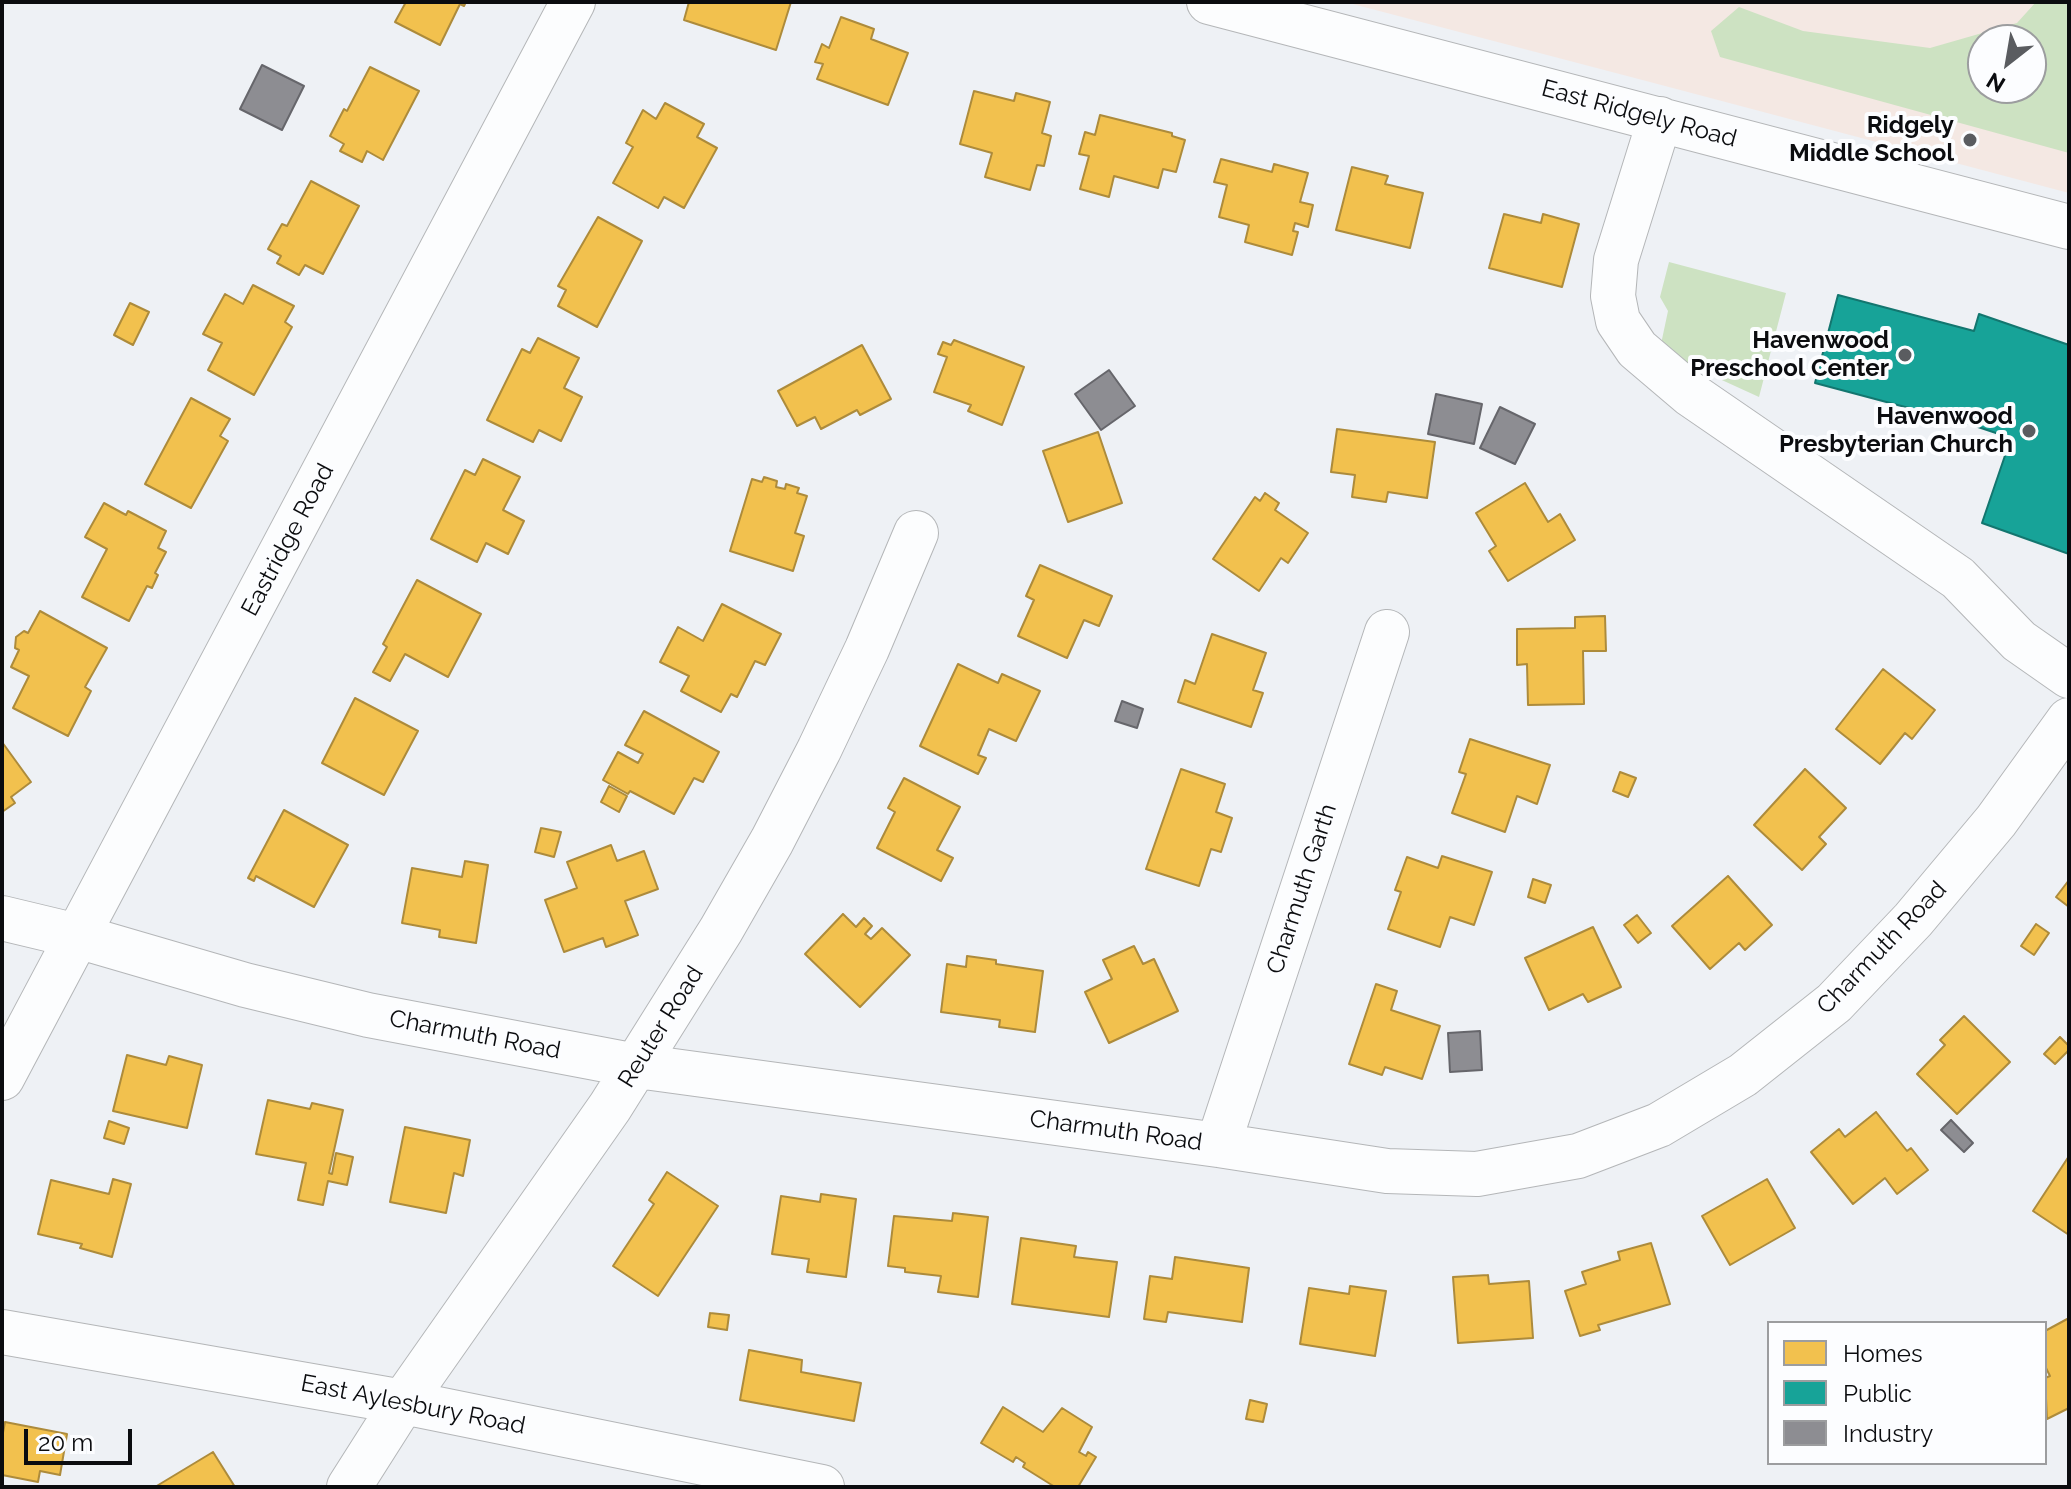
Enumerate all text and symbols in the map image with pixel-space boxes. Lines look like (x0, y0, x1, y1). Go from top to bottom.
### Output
north arrow (1967, 24, 2047, 104)
text: N (1982, 67, 2010, 98)
street label: East Ridgely Road (1538, 74, 1740, 154)
place label: Ridgely Middle School (1789, 112, 1954, 168)
marker: Ridgely Middle School (1961, 131, 1979, 149)
place label: Havenwood Preschool Center (1690, 327, 1889, 383)
marker: Havenwood Preschool Center (1896, 346, 1914, 364)
place label: Havenwood Presbyterian Church (1779, 403, 2013, 459)
marker: Havenwood Presbyterian Church (2020, 422, 2038, 440)
street label: Eastridge Road (236, 459, 340, 621)
street label: Charmuth Garth (1261, 800, 1343, 978)
street label: Charmuth Road (1811, 875, 1953, 1021)
street label: Reuter Road (612, 961, 710, 1093)
street label: Charmuth Road (387, 1004, 563, 1066)
street label: Charmuth Road (1028, 1105, 1204, 1157)
legend (1767, 1321, 2047, 1465)
text: Homes (1843, 1339, 1923, 1368)
street label: East Aylesbury Road (298, 1369, 528, 1441)
text: Public (1843, 1379, 1912, 1408)
scale bar (28, 1413, 136, 1463)
text: Industry (1843, 1419, 1933, 1448)
text: 20 m (38, 1428, 93, 1457)

